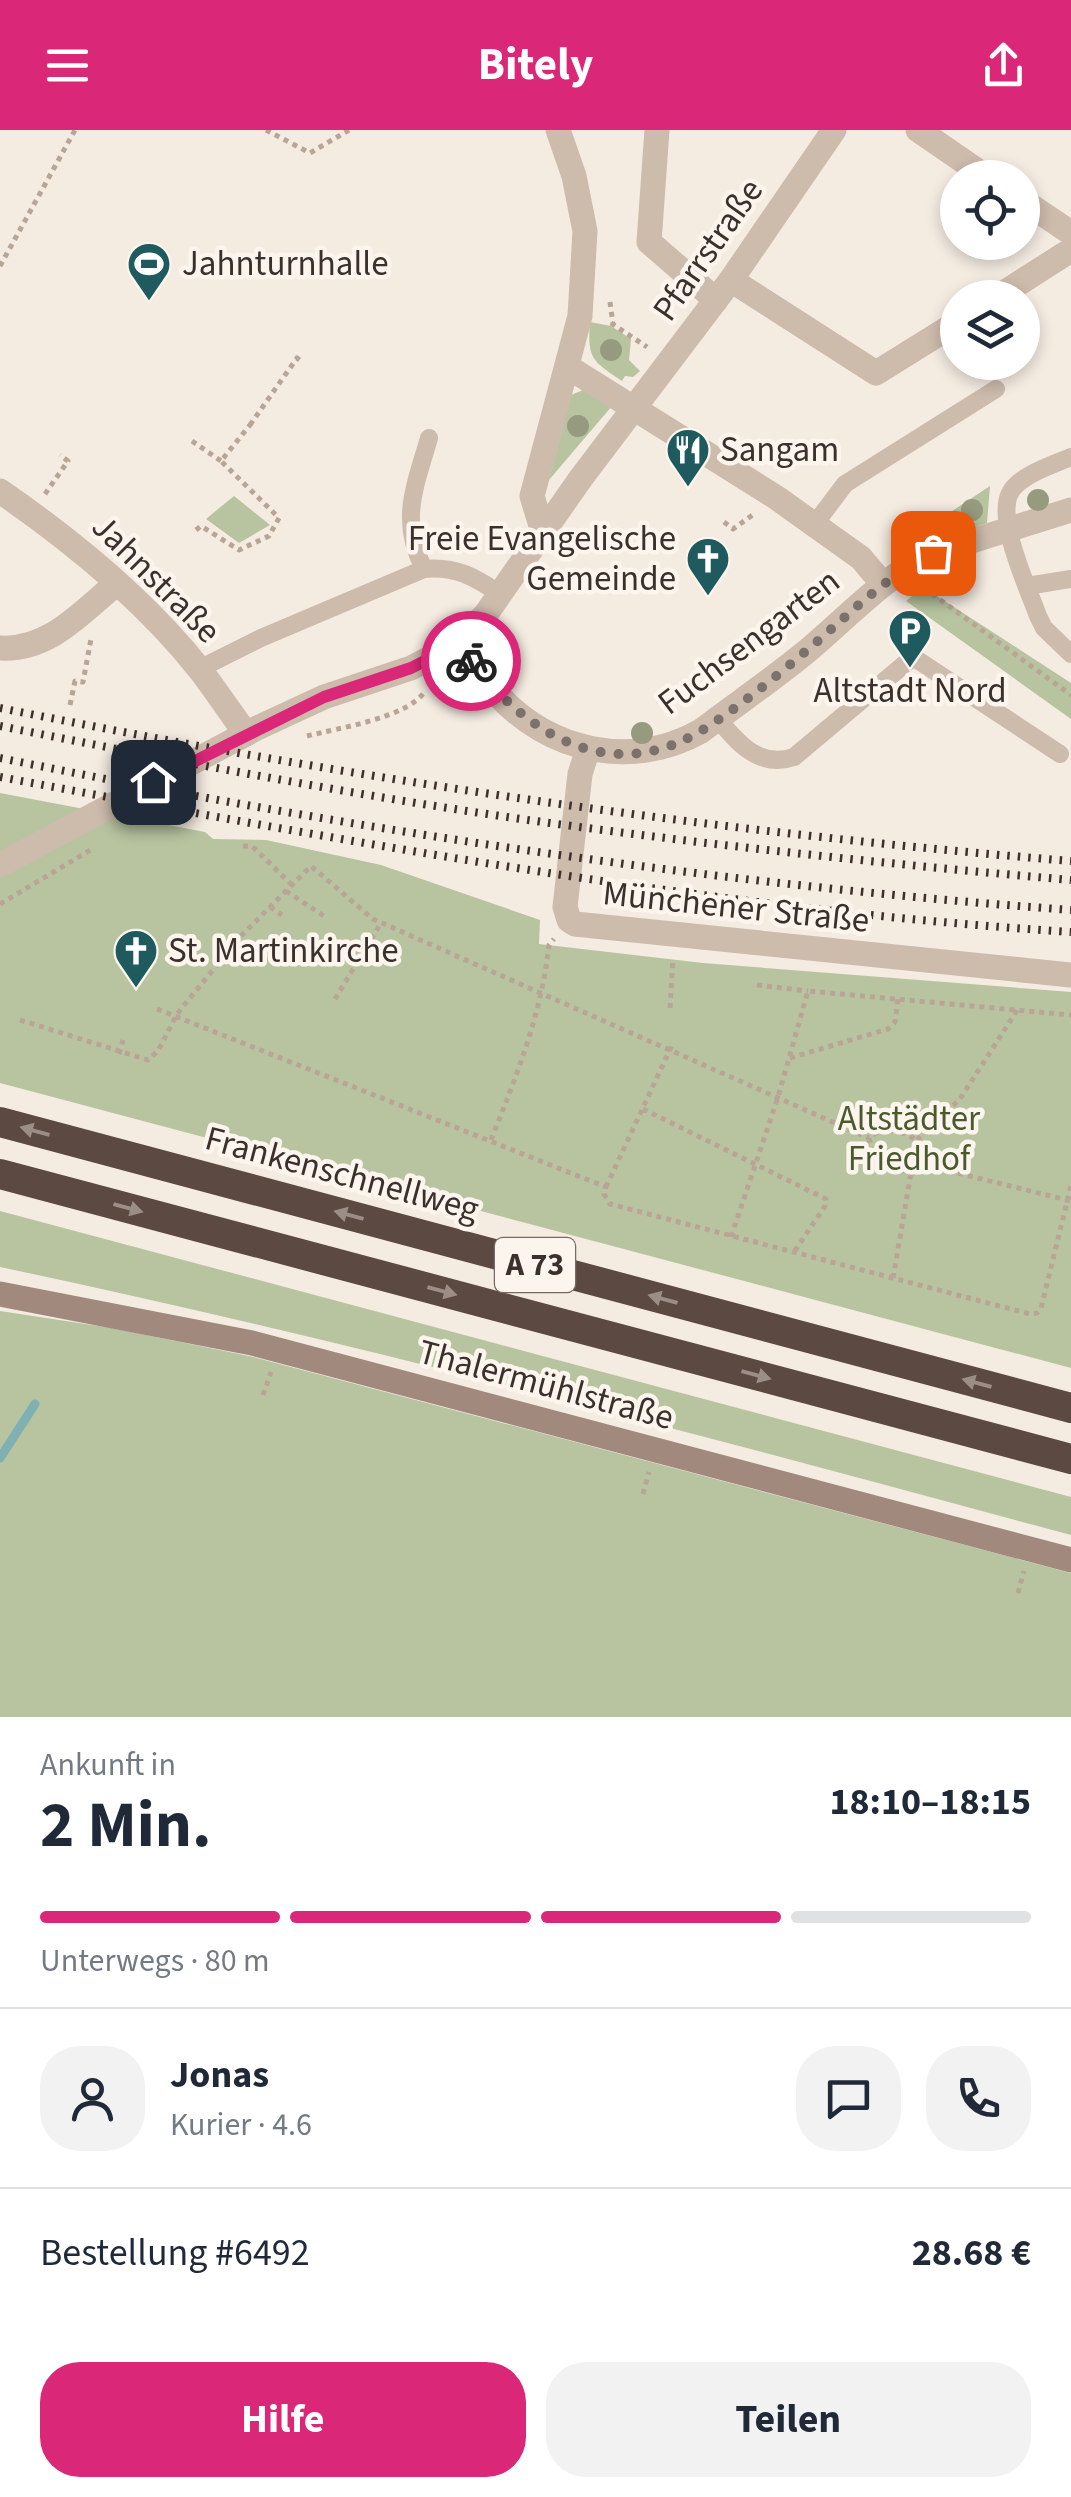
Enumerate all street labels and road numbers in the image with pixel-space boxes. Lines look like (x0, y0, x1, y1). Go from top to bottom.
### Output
street label: Pfarrstraße (641, 169, 775, 331)
street label: Jahnstraße (80, 503, 232, 655)
street label: Fuchsengarten (647, 557, 851, 727)
street label: Münchener Straße (600, 868, 872, 946)
street label: Frankenschnellweg (200, 1113, 485, 1235)
road number: A 73 (495, 1238, 575, 1292)
street label: Thalermühlstraße (413, 1327, 679, 1443)

